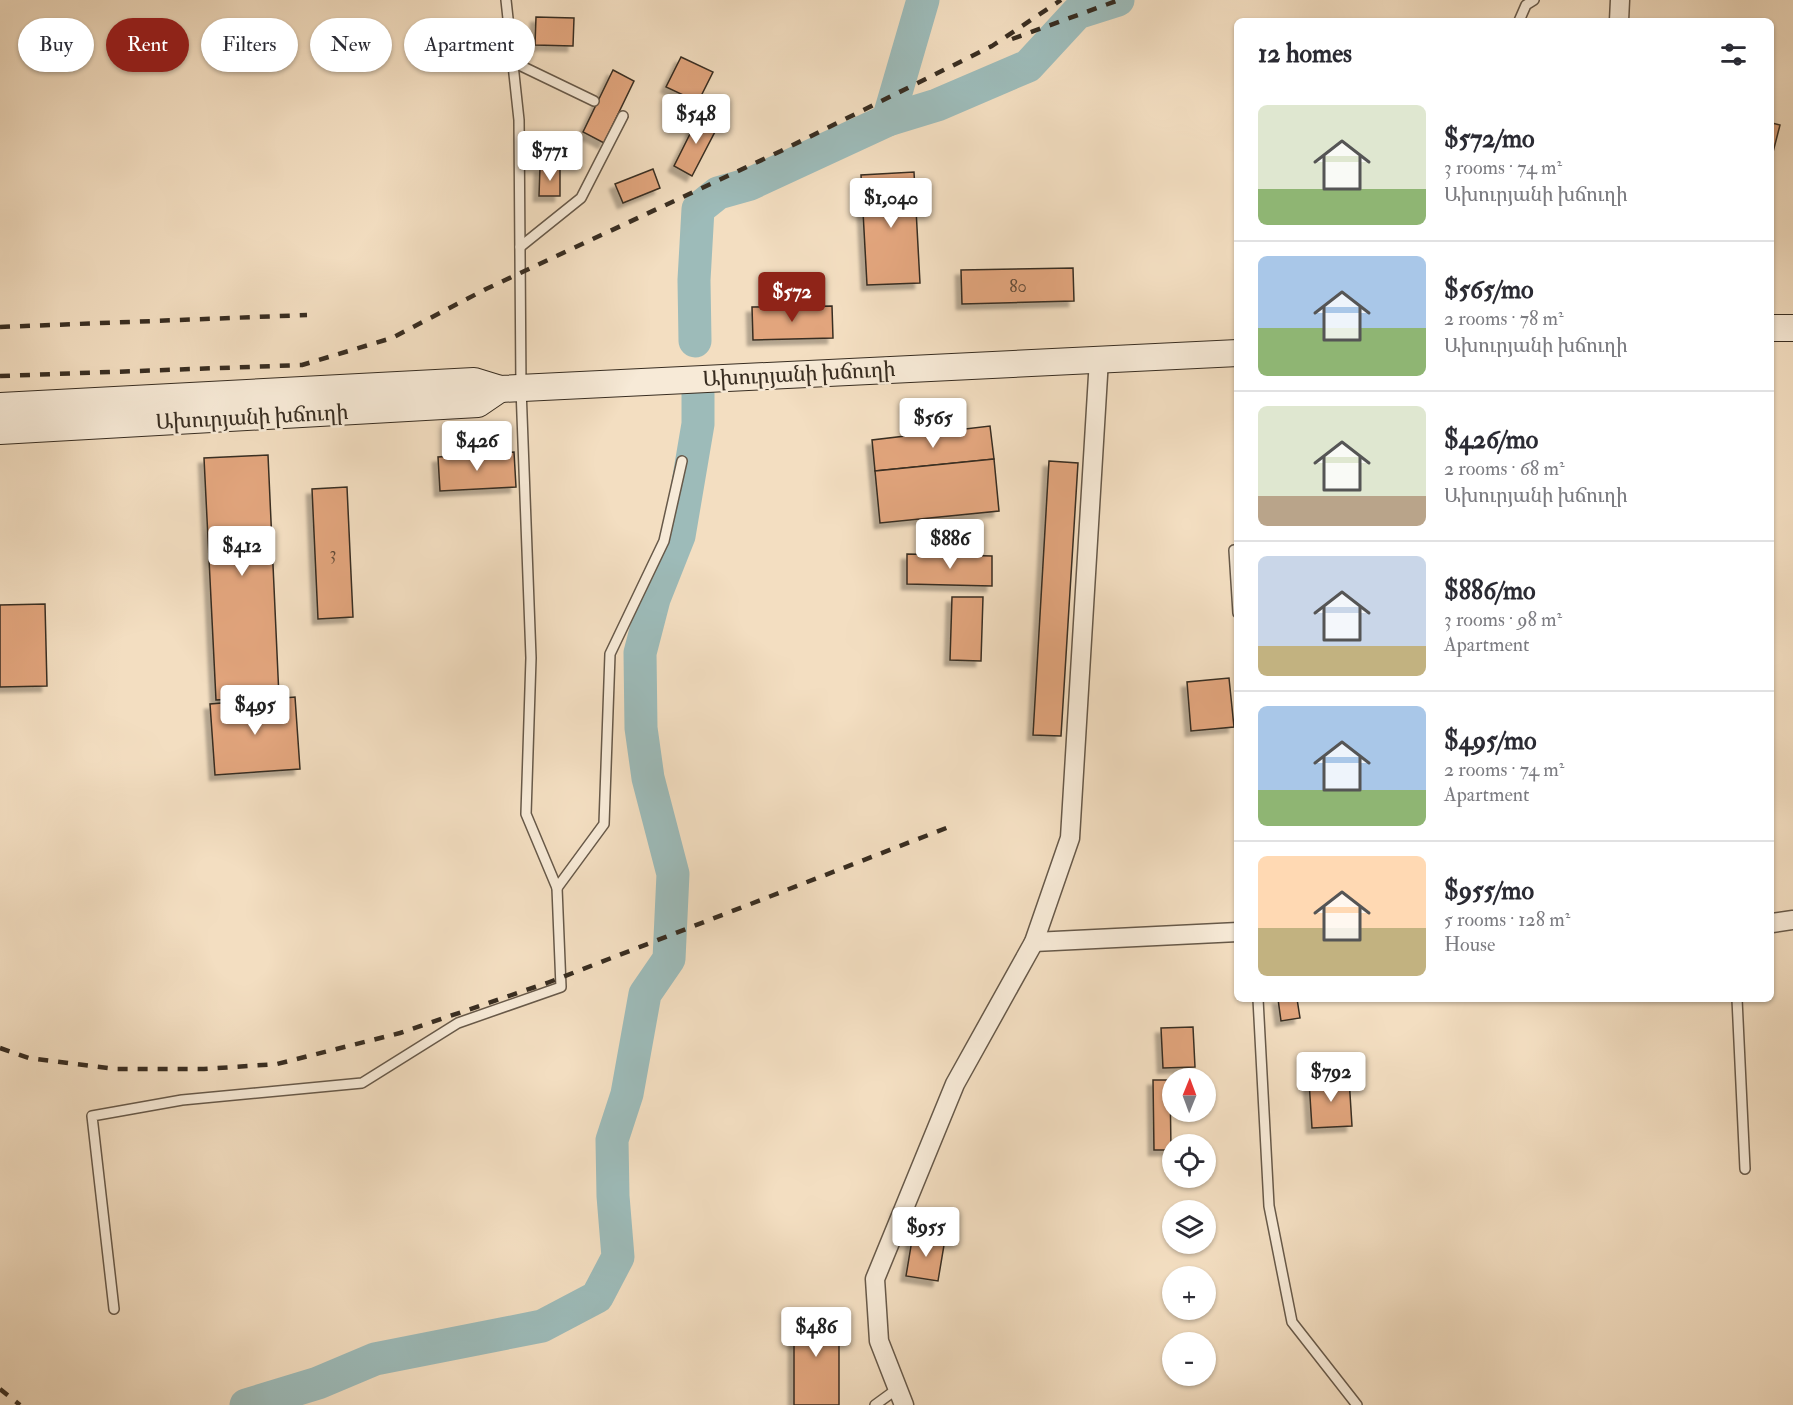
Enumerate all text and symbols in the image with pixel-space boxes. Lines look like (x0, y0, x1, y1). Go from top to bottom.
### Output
chip: Buy (18, 18, 94, 72)
chip: Rent (106, 18, 189, 72)
chip: Filters (201, 18, 298, 72)
chip: New (310, 18, 392, 72)
chip: Apartment (404, 18, 535, 72)
text: 12 homes (1258, 38, 1352, 70)
icon: filters (1717, 38, 1750, 71)
pin: $548 (660, 94, 732, 145)
text: $548 (676, 101, 716, 126)
text: $572/mo (1444, 123, 1535, 155)
icon: home (1306, 129, 1378, 201)
pin: $771 (514, 131, 586, 182)
text: $771 (532, 138, 568, 163)
text: 3 rooms · 74 m² (1444, 155, 1562, 180)
pin: $1,040 (842, 178, 940, 229)
text: Ախուրյանի խճուղի (1444, 182, 1628, 207)
text: $1,040 (864, 185, 918, 210)
pin: $572 (756, 272, 828, 323)
text: $565/mo (1444, 274, 1534, 306)
house number: 80 (1009, 275, 1027, 298)
text: $572 (772, 279, 812, 304)
icon: home (1306, 280, 1378, 352)
text: 2 rooms · 78 m² (1444, 306, 1564, 331)
text: Ախուրյանի խճուղի (1444, 333, 1628, 358)
street label: Ախուրյանի խճուղի (702, 356, 896, 393)
pin: $565 (897, 398, 969, 449)
street label: Ախուրյանի խճուղի (155, 399, 349, 436)
text: $565 (914, 405, 952, 430)
pin: $426 (441, 421, 513, 472)
text: $426/mo (1444, 424, 1538, 456)
text: $426 (456, 428, 498, 453)
icon: home (1306, 430, 1378, 502)
text: 2 rooms · 68 m² (1444, 456, 1565, 481)
text: Ախուրյանի խճուղի (1444, 483, 1628, 508)
pin: $886 (914, 519, 986, 570)
pin: $412 (206, 526, 278, 577)
text: $886 (930, 526, 970, 551)
text: $412 (222, 533, 262, 558)
house number: 3 (330, 542, 336, 565)
text: $886/mo (1444, 575, 1536, 607)
icon: home (1306, 580, 1378, 652)
text: 3 rooms · 98 m² (1444, 607, 1562, 632)
text: Apartment (1444, 632, 1529, 657)
pin: $495 (219, 685, 291, 736)
text: $495 (234, 692, 276, 717)
text: $495/mo (1444, 725, 1537, 757)
icon: home (1306, 730, 1378, 802)
text: 2 rooms · 74 m² (1444, 757, 1565, 782)
text: Apartment (1444, 782, 1529, 807)
text: $955/mo (1444, 875, 1534, 907)
icon: home (1306, 880, 1378, 952)
text: 5 rooms · 128 m² (1444, 907, 1570, 932)
text: House (1444, 932, 1495, 957)
pin: $792 (1295, 1052, 1367, 1103)
text: $792 (1311, 1059, 1351, 1084)
north arrow (1162, 1068, 1216, 1122)
map controls (1162, 1068, 1216, 1386)
button: locate (1162, 1134, 1216, 1188)
button: layers (1162, 1200, 1216, 1254)
pin: $955 (890, 1207, 962, 1258)
text: $955 (906, 1214, 946, 1239)
button: + (1162, 1266, 1216, 1320)
pin: $486 (780, 1307, 852, 1358)
text: $486 (795, 1314, 837, 1339)
button: − (1162, 1332, 1216, 1386)

